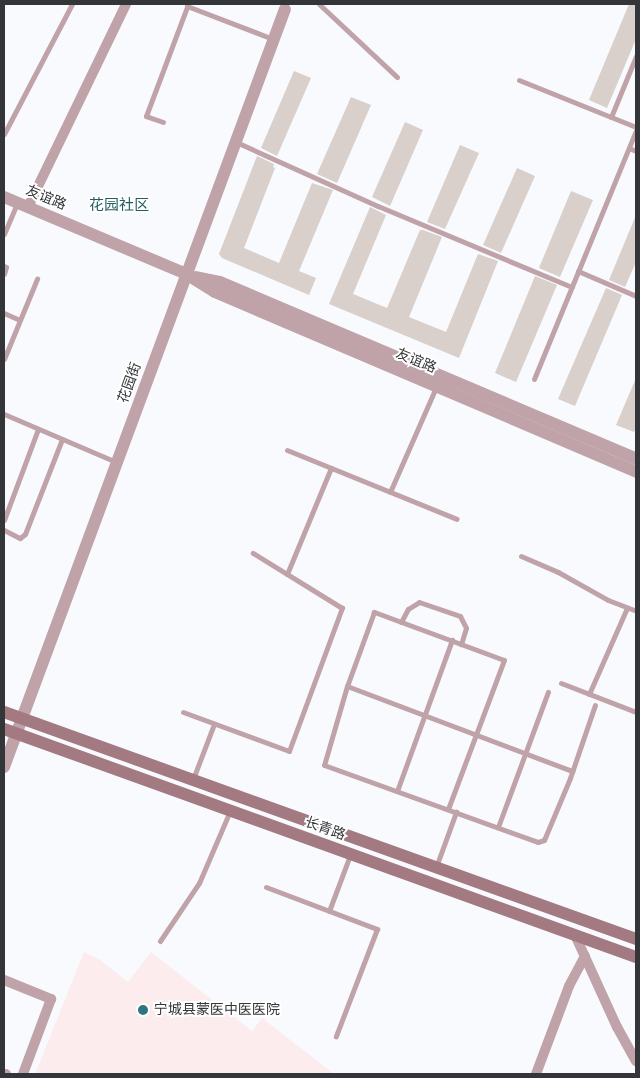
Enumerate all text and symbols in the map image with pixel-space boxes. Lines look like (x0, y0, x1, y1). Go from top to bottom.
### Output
street label: 友谊路 (23, 182, 69, 214)
district label: 花园社区 (89, 197, 149, 215)
street label: 友谊路 (393, 345, 439, 377)
street label: 花园街 (115, 360, 145, 406)
street label: 长青路 (302, 814, 348, 844)
place label: 宁城县蒙医中医医院 (154, 1002, 280, 1018)
marker: 宁城县蒙医中医医院 (136, 1003, 150, 1017)

